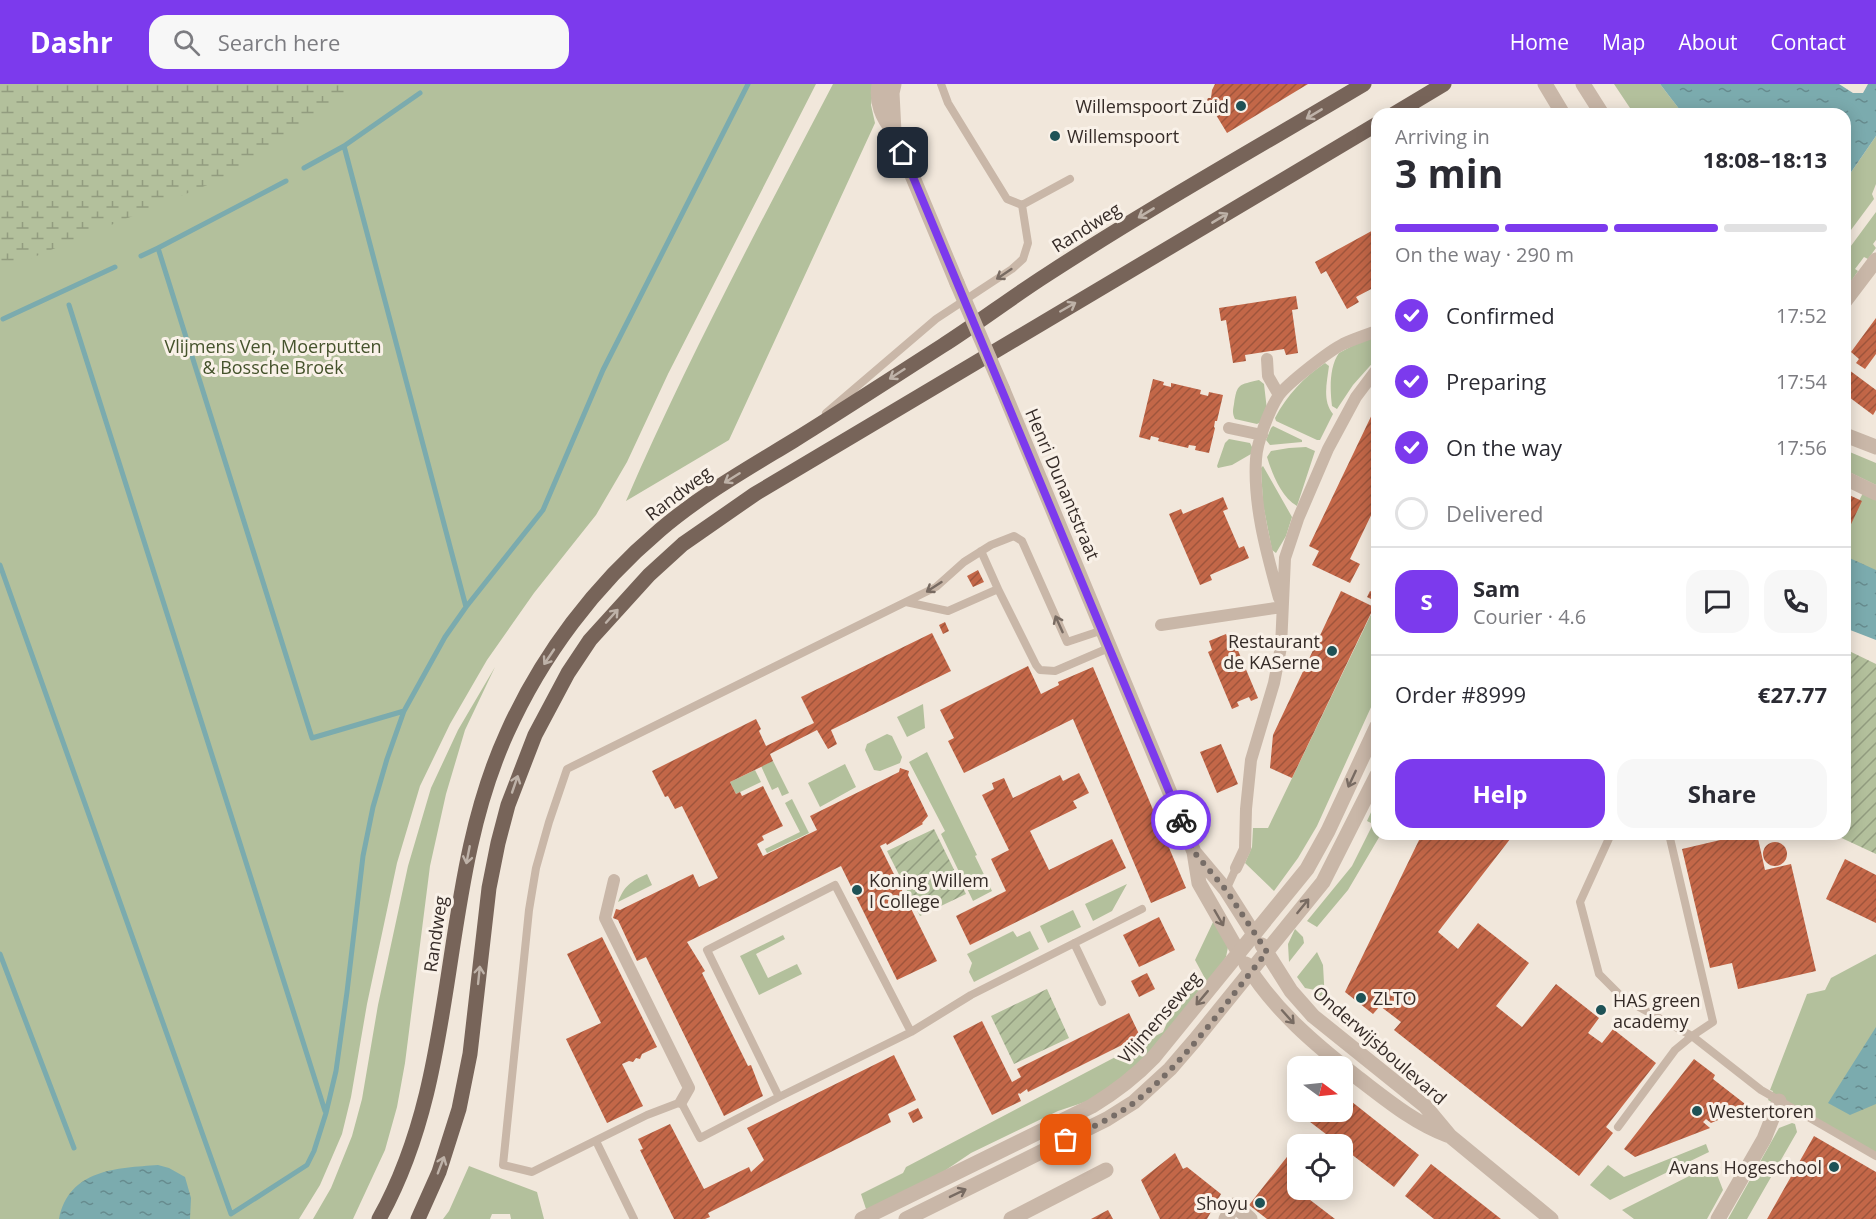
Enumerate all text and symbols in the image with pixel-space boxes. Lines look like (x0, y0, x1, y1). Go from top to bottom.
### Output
search box (149, 15, 569, 69)
text: Dashr (30, 23, 113, 61)
icon: search (170, 26, 203, 59)
text: Search here (218, 27, 340, 57)
text: Home (1510, 28, 1569, 56)
text: Map (1602, 28, 1645, 56)
text: About (1678, 28, 1738, 56)
text: Contact (1771, 28, 1846, 56)
place label: Willemspoort Zuid (1075, 94, 1229, 118)
marker: Willemspoort Zuid (1234, 99, 1248, 113)
one-way arrow (1306, 108, 1323, 120)
text: Arriving in (1395, 123, 1490, 150)
place label: Willemspoort (1067, 124, 1179, 148)
pin (877, 127, 928, 178)
marker: Willemspoort (1048, 129, 1062, 143)
icon: home (886, 136, 919, 169)
text: 18:08–18:13 (1703, 144, 1827, 174)
text: 3 min (1395, 146, 1503, 199)
street label: Randweg (1047, 196, 1125, 258)
one-way arrow (1138, 208, 1155, 220)
one-way arrow (1211, 211, 1228, 223)
text: On the way · 290 m (1395, 241, 1574, 268)
one-way arrow (996, 268, 1012, 280)
icon: check (1395, 299, 1428, 332)
text: Confirmed (1446, 300, 1555, 330)
one-way arrow (1059, 301, 1076, 313)
text: 17:52 (1776, 302, 1827, 329)
park label: Vlijmens Ven, Moerputten & Bossche Broek (164, 334, 382, 379)
icon: check (1395, 365, 1428, 398)
text: Preparing (1446, 366, 1546, 396)
text: 17:54 (1776, 368, 1827, 395)
one-way arrow (889, 369, 906, 381)
street label: Henri Dunantstraat (1020, 405, 1106, 563)
icon: check (1395, 431, 1428, 464)
text: On the way (1446, 432, 1562, 462)
text: 17:56 (1776, 434, 1827, 461)
street label: Randweg (640, 460, 716, 526)
one-way arrow (724, 472, 741, 484)
text: Delivered (1446, 498, 1544, 528)
button: chat (1686, 570, 1749, 633)
button: phone (1764, 570, 1827, 633)
text: Sam (1473, 573, 1520, 603)
one-way arrow (926, 581, 943, 593)
text: S (1420, 586, 1433, 616)
text: Courier · 4.6 (1473, 603, 1586, 630)
one-way arrow (605, 609, 619, 624)
one-way arrow (1052, 615, 1064, 633)
place label: Restaurant de KASerne (1223, 629, 1320, 674)
marker: Restaurant de KASerne (1325, 644, 1339, 658)
one-way arrow (543, 648, 555, 665)
text: Order #8999 (1395, 679, 1526, 709)
text: €27.77 (1758, 679, 1827, 709)
button: Help (1395, 759, 1605, 828)
button: Share (1617, 759, 1827, 828)
one-way arrow (1346, 770, 1358, 788)
one-way arrow (511, 775, 522, 794)
courier (1151, 790, 1211, 850)
icon: bike (1165, 804, 1198, 837)
one-way arrow (461, 846, 473, 865)
place label: Koning Willem I College (869, 868, 989, 913)
marker: Koning Willem I College (850, 883, 864, 897)
street label: Randweg (418, 894, 452, 974)
one-way arrow (1297, 899, 1310, 915)
one-way arrow (1213, 909, 1225, 926)
one-way arrow (474, 965, 485, 985)
street label: Vlijmenseweg (1112, 966, 1206, 1068)
street label: Onderwijsboulevard (1308, 980, 1452, 1110)
place label: ZLTO (1373, 986, 1417, 1010)
place label: HAS green academy (1613, 988, 1701, 1033)
one-way arrow (1196, 990, 1209, 1006)
marker: ZLTO (1354, 991, 1368, 1005)
marker: HAS green academy (1594, 1003, 1608, 1017)
one-way arrow (1281, 1009, 1295, 1024)
north arrow (1287, 1056, 1353, 1122)
map controls (1287, 1056, 1353, 1200)
place label: Westertoren (1709, 1099, 1814, 1123)
marker: Westertoren (1690, 1104, 1704, 1118)
pin (1040, 1114, 1091, 1165)
icon: bag (1049, 1123, 1082, 1156)
button: locate (1287, 1134, 1353, 1200)
place label: Avans Hogeschool (1669, 1155, 1822, 1179)
one-way arrow (436, 1157, 447, 1175)
marker: Avans Hogeschool (1827, 1160, 1841, 1174)
one-way arrow (949, 1187, 967, 1199)
place label: Shoyu (1196, 1191, 1248, 1215)
marker: Shoyu (1253, 1196, 1267, 1210)

